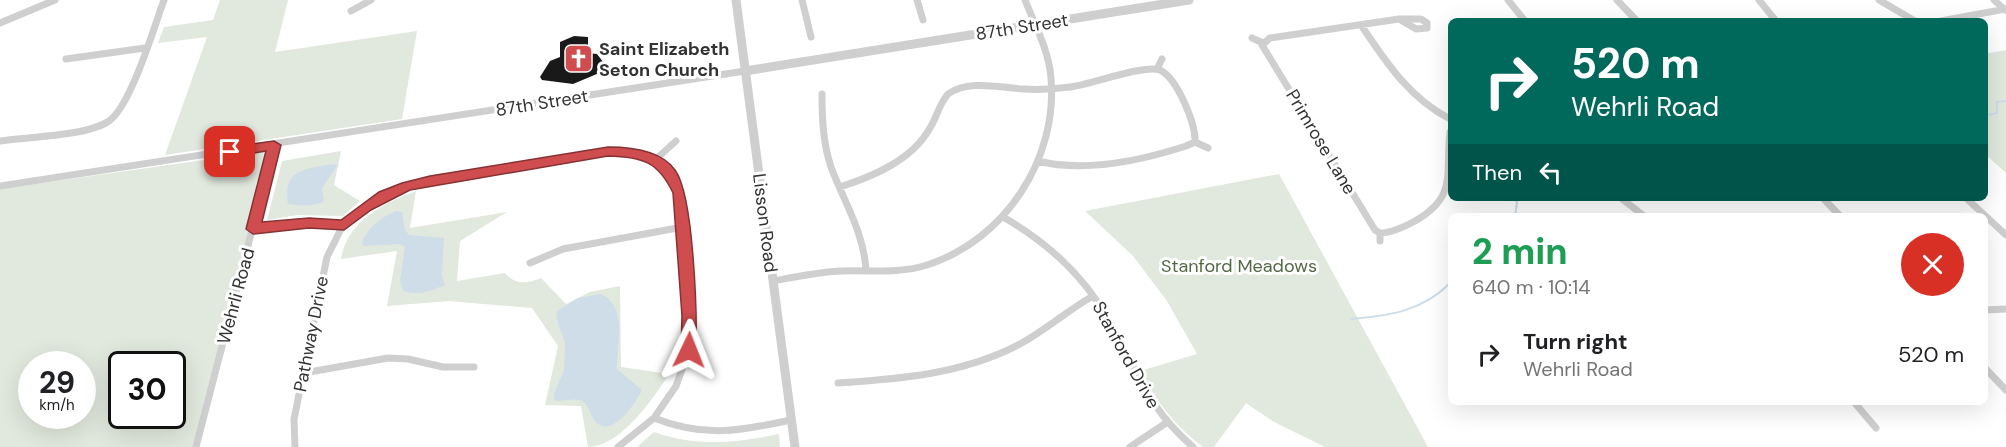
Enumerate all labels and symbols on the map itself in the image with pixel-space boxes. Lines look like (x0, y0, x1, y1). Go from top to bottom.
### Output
street label: 87th Street (974, 8, 1070, 46)
place label: Saint Elizabeth Seton Church (599, 37, 730, 82)
church icon: Saint Elizabeth Seton Church (562, 43, 594, 75)
street label: 87th Street (494, 84, 590, 122)
street label: Primrose Lane (1280, 85, 1362, 199)
pin (204, 126, 255, 177)
street label: Lisson Road (747, 172, 783, 274)
street label: Wehrli Road (212, 245, 260, 347)
park label: Stanford Meadows (1161, 254, 1317, 278)
street label: Pathway Drive (288, 274, 334, 394)
street label: Stanford Drive (1087, 297, 1165, 413)
position arrow (657, 318, 721, 382)
speed limit sign: 30 (108, 351, 186, 429)

